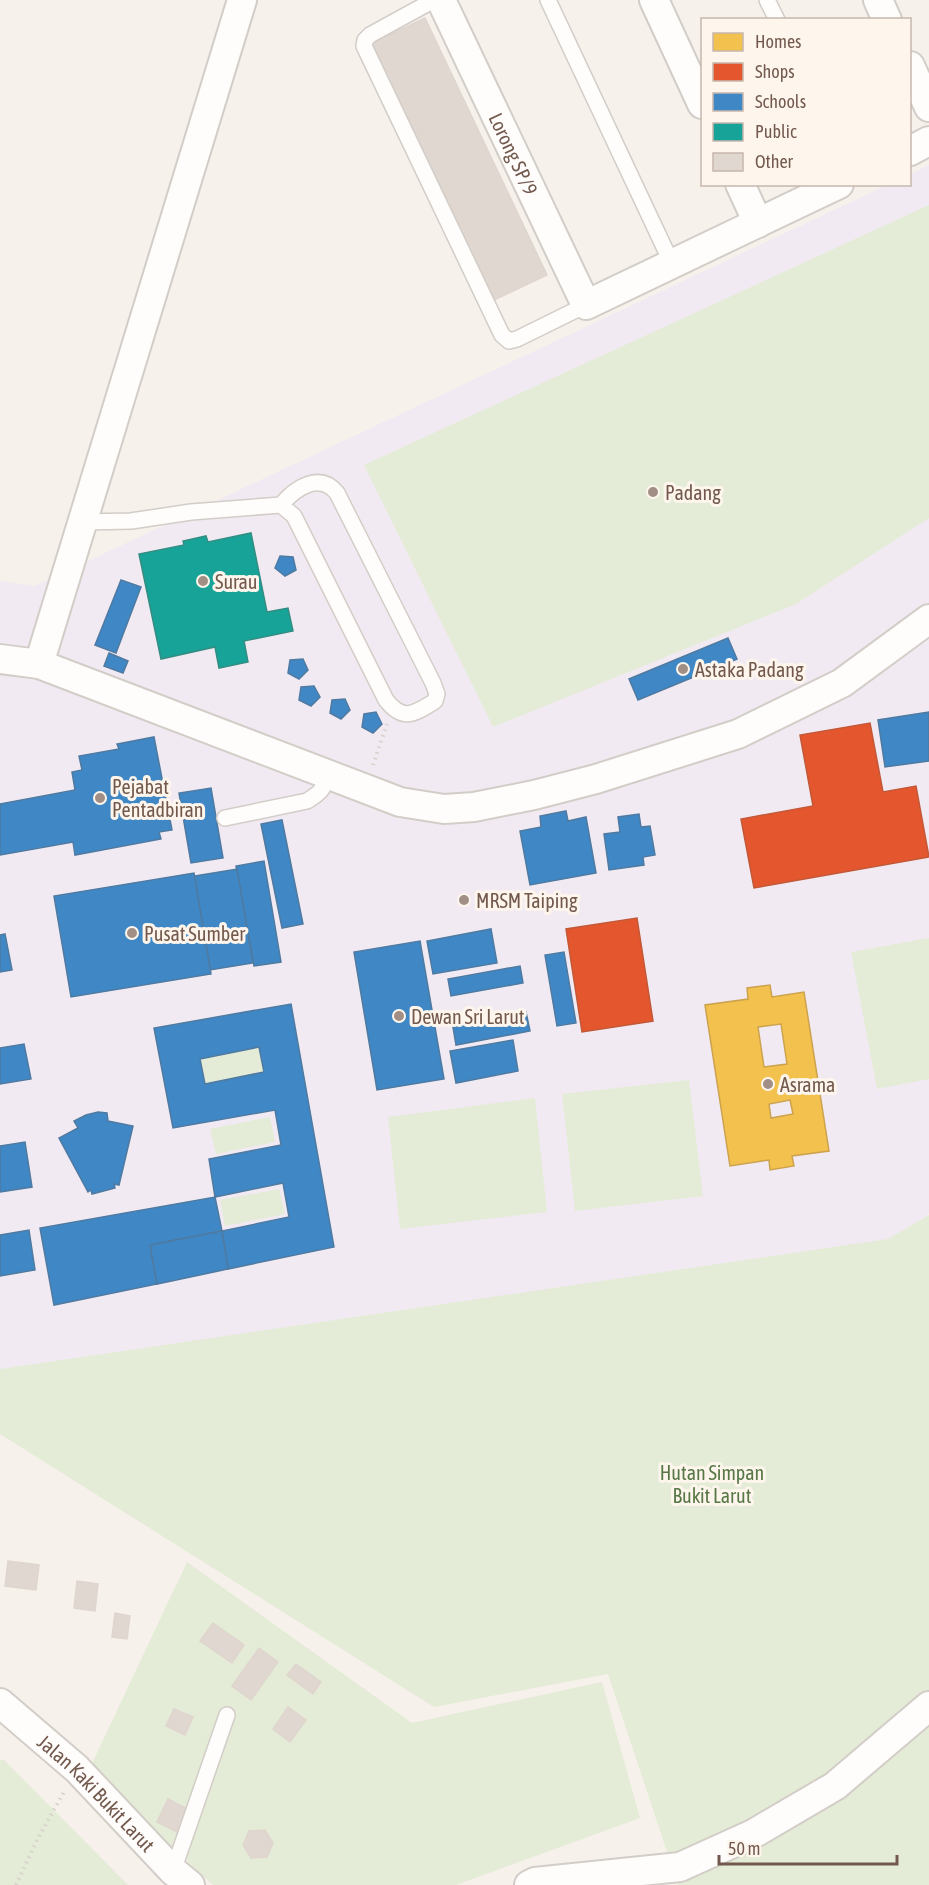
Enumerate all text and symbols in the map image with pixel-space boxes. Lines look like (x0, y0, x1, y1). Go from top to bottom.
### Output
legend (701, 18, 911, 186)
text: Homes (755, 31, 801, 52)
text: Shops (755, 61, 795, 82)
text: Schools (755, 91, 806, 112)
street label: Lorong SP/9 (485, 109, 543, 198)
text: Public (755, 121, 797, 142)
text: Other (755, 151, 794, 172)
place label: Padang (665, 481, 721, 504)
marker: Padang (646, 485, 660, 499)
place label: Surau (215, 570, 258, 593)
marker: Surau (196, 574, 210, 588)
place label: Astaka Padang (695, 658, 804, 681)
marker: Astaka Padang (676, 662, 690, 676)
place label: Pejabat Pentadbiran (112, 775, 204, 821)
marker: Pejabat Pentadbiran (93, 791, 107, 805)
place label: MRSM Taiping (476, 889, 578, 912)
marker: MRSM Taiping (457, 893, 471, 907)
place label: Pusat Sumber (144, 922, 246, 945)
marker: Pusat Sumber (125, 926, 139, 940)
place label: Dewan Sri Larut (411, 1005, 525, 1028)
marker: Dewan Sri Larut (392, 1009, 406, 1023)
place label: Asrama (780, 1073, 835, 1096)
marker: Asrama (761, 1077, 775, 1091)
park label: Hutan Simpan Bukit Larut (660, 1461, 764, 1507)
street label: Jalan Kaki Bukit Larut (34, 1729, 160, 1856)
scale bar (719, 1828, 898, 1866)
text: 50 m (728, 1838, 760, 1859)

